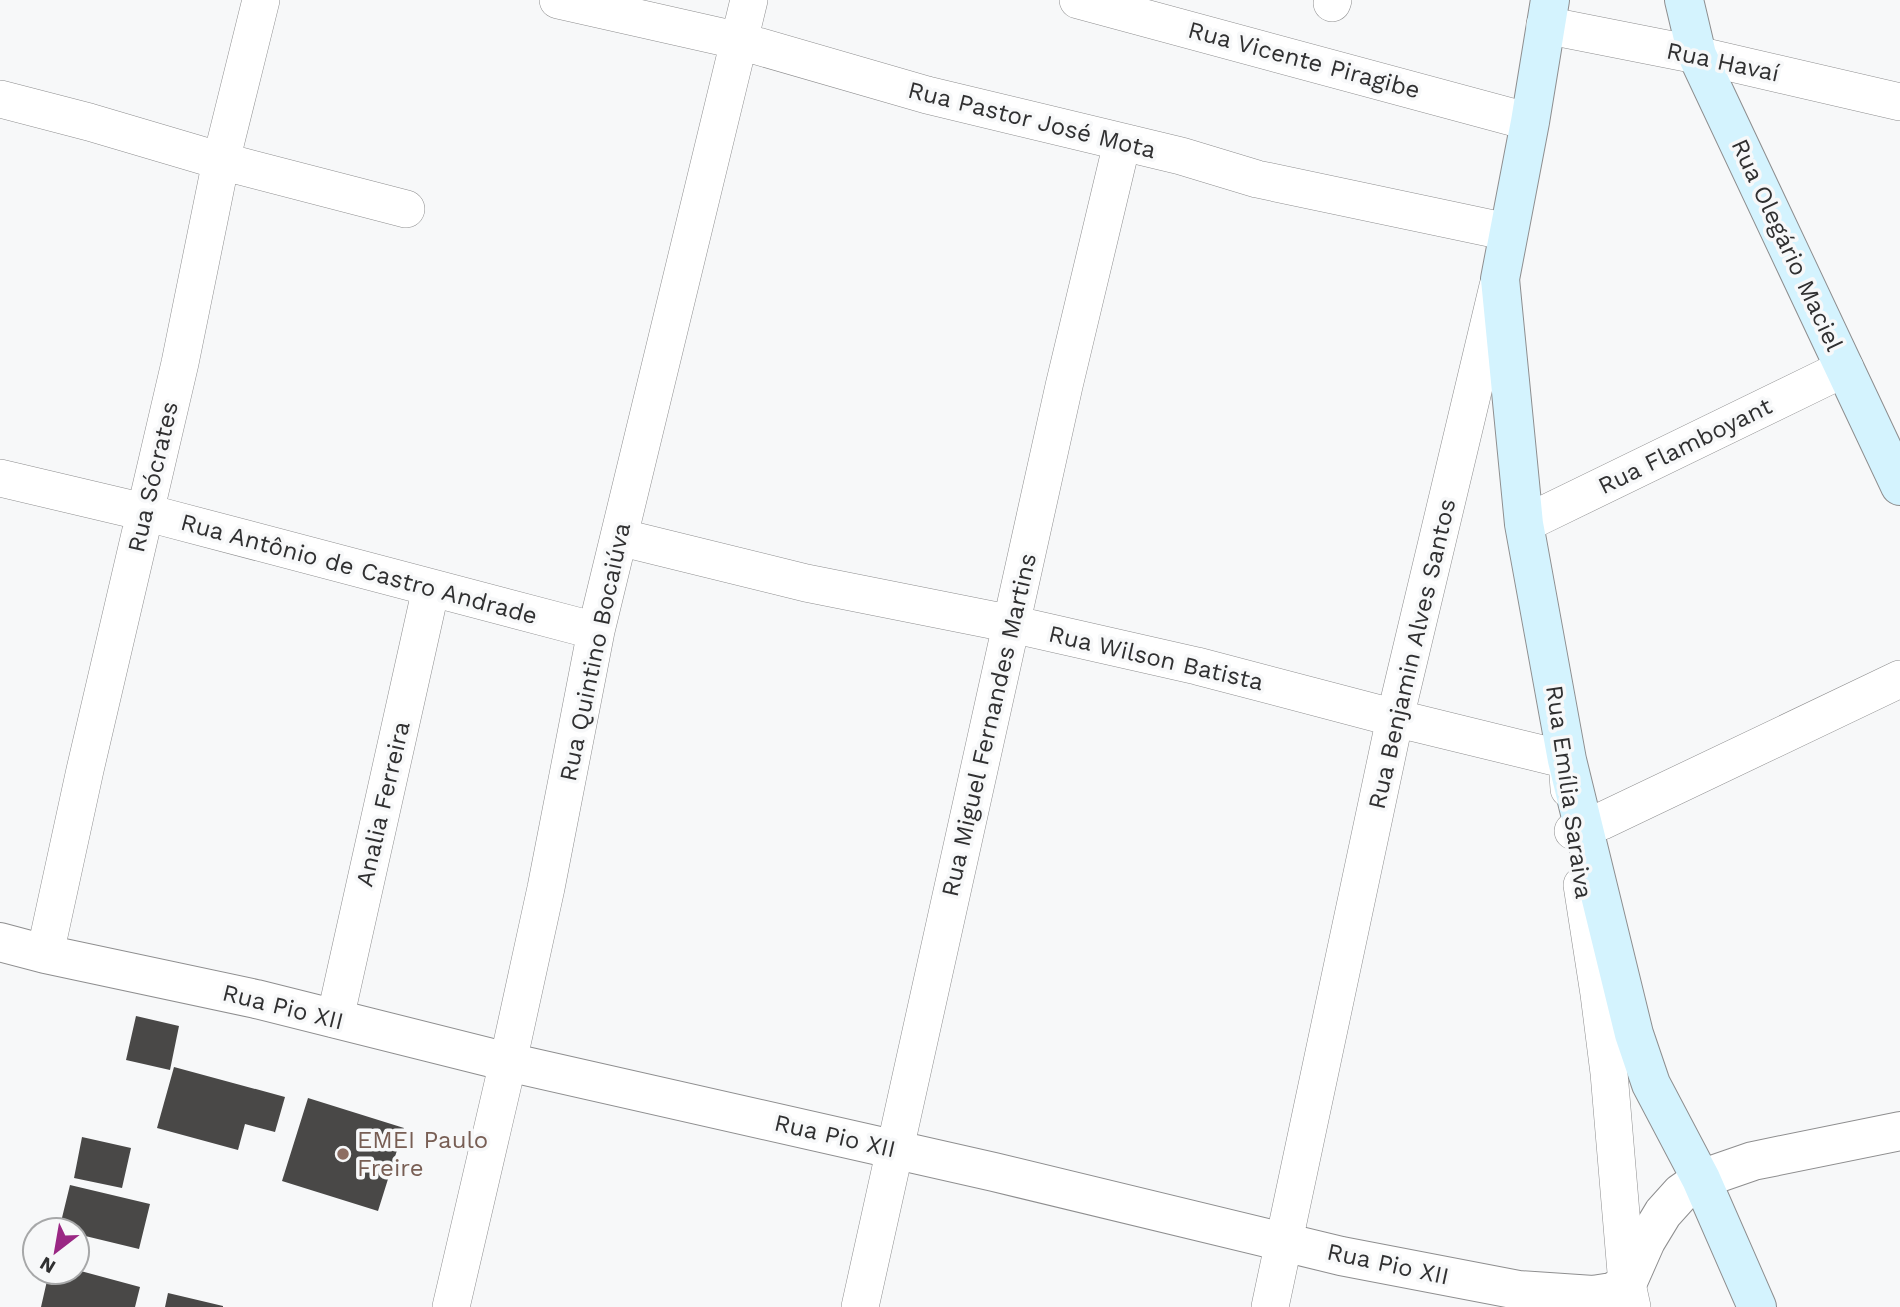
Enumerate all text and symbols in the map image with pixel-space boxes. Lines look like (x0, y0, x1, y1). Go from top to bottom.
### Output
street label: Rua Vicente Piragibe (1185, 16, 1423, 104)
street label: Rua Havaí (1664, 36, 1782, 88)
street label: Rua Pastor José Mota (905, 76, 1159, 164)
street label: Rua Olegário Maciel (1726, 134, 1849, 356)
street label: Rua Flamboyant (1594, 392, 1776, 500)
street label: Rua Sócrates (122, 399, 184, 555)
street label: Rua Benjamin Alves Santos (1363, 496, 1461, 812)
street label: Rua Antônio de Castro Andrade (178, 508, 540, 630)
street label: Rua Quintino Bocaiúva (554, 520, 636, 784)
street label: Rua Miguel Fernandes Martins (936, 551, 1042, 899)
street label: Rua Wilson Batista (1046, 620, 1266, 696)
street label: Rua Emília Saraiva (1540, 684, 1598, 900)
street label: Analia Ferreira (350, 719, 416, 889)
street label: Rua Pio XII (220, 978, 346, 1036)
street label: Rua Pio XII (772, 1108, 898, 1164)
place label: EMEI Paulo Freire (357, 1126, 488, 1182)
marker: EMEI Paulo Freire (335, 1146, 351, 1162)
north arrow (21, 1216, 91, 1286)
street label: Rua Pio XII (1325, 1237, 1451, 1291)
text: N (36, 1252, 59, 1279)

